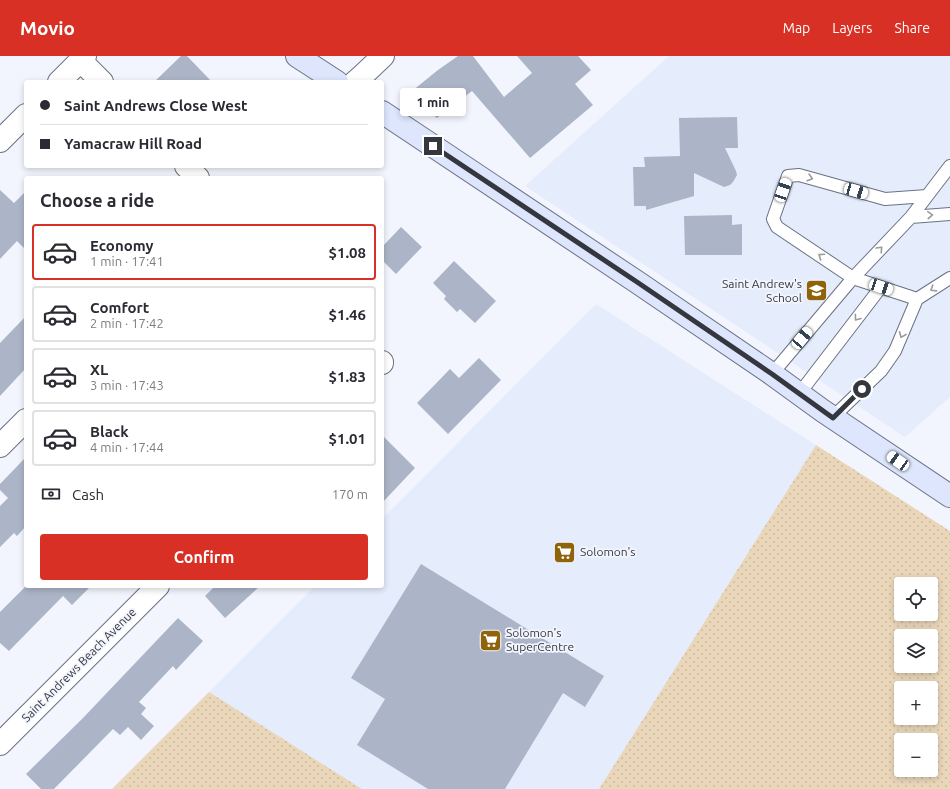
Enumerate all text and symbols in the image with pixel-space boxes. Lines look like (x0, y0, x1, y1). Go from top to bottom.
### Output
text: Movio (20, 17, 75, 39)
text: Map (783, 20, 810, 36)
text: Layers (832, 20, 872, 36)
text: Share (894, 20, 930, 36)
callout: 1 min (400, 88, 466, 116)
text: 1 min (417, 95, 449, 109)
text: Saint Andrews Close West (64, 97, 247, 114)
text: Yamacraw Hill Road (64, 135, 202, 152)
route end (424, 137, 442, 155)
one-way arrow (807, 173, 814, 182)
car (773, 177, 793, 203)
car (843, 182, 869, 200)
text: Choose a ride (40, 190, 154, 210)
one-way arrow (927, 211, 933, 220)
icon: car (42, 234, 78, 270)
text: Economy (90, 237, 154, 254)
text: $1.08 (328, 244, 366, 261)
one-way arrow (875, 247, 882, 254)
one-way arrow (818, 253, 825, 261)
text: 1 min · 17:41 (90, 254, 164, 268)
place label: Saint Andrew's School (722, 277, 802, 304)
school or university icon: Saint Andrew's School (804, 278, 830, 304)
car (868, 278, 894, 296)
one-way arrow (930, 284, 937, 291)
icon: car (42, 296, 78, 332)
text: Comfort (90, 299, 149, 316)
text: $1.46 (328, 306, 366, 323)
one-way arrow (854, 314, 862, 321)
text: 2 min · 17:42 (90, 316, 164, 330)
car (790, 325, 814, 351)
one-way arrow (899, 331, 907, 338)
icon: car (42, 358, 78, 394)
text: XL (90, 361, 108, 378)
text: $1.83 (328, 368, 366, 385)
text: 3 min · 17:43 (90, 378, 164, 392)
route start (853, 380, 871, 398)
icon: car (42, 420, 78, 456)
text: Black (90, 423, 129, 440)
text: $1.01 (328, 430, 366, 447)
text: 4 min · 17:44 (90, 440, 164, 454)
car (885, 449, 911, 473)
icon: cash (40, 483, 62, 505)
text: Cash (72, 486, 104, 503)
text: 170 m (332, 487, 368, 501)
button: Confirm (40, 534, 368, 580)
supermarket icon: Solomon's (552, 539, 578, 565)
place label: Solomon's (580, 545, 636, 558)
map controls (894, 577, 938, 777)
button: locate (894, 577, 938, 621)
street label: Saint Andrews Beach Avenue (19, 605, 138, 724)
place label: Solomon's SuperCentre (506, 626, 574, 653)
supermarket icon: Solomon's SuperCentre (478, 627, 504, 653)
button: layers (894, 629, 938, 673)
button: + (894, 681, 938, 725)
button: − (894, 733, 938, 777)

